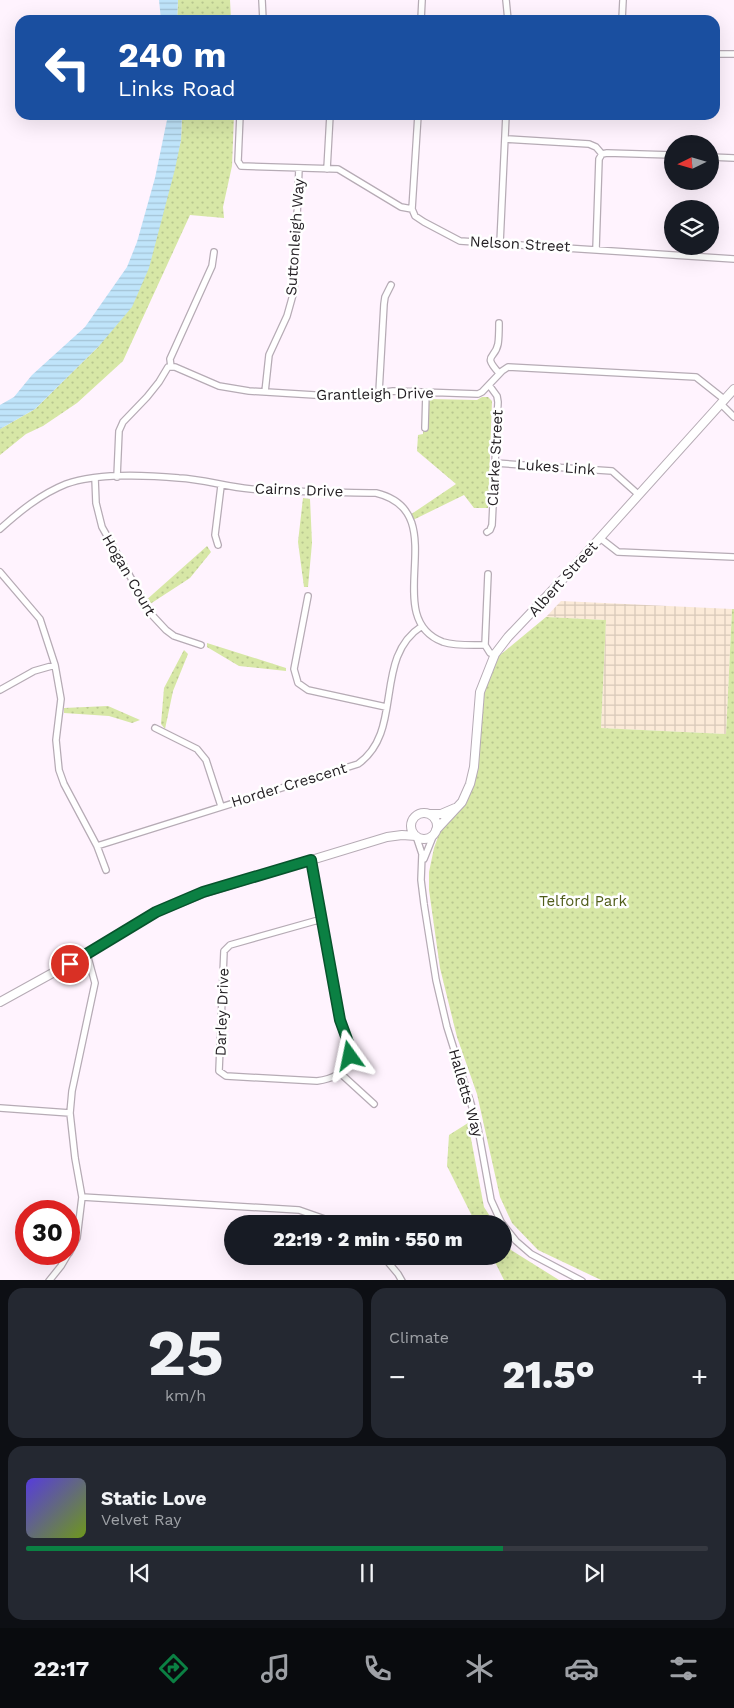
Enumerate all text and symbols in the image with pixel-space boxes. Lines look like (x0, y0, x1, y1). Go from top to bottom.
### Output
text: 240 m (118, 34, 227, 76)
icon: left (35, 35, 100, 100)
text: Links Road (118, 76, 236, 101)
north arrow (664, 135, 719, 190)
map controls (664, 135, 719, 255)
street label: Suttonleigh Way (282, 177, 308, 296)
button: layers (664, 200, 719, 255)
street label: Nelson Street (469, 232, 571, 256)
street label: Grantleigh Drive (316, 384, 434, 404)
street label: Clarke Street (483, 409, 507, 507)
street label: Lukes Link (516, 455, 596, 479)
street label: Cairns Drive (254, 479, 344, 501)
street label: Hogan Court (98, 531, 160, 620)
street label: Albert Street (525, 537, 602, 620)
street label: Horder Crescent (229, 759, 350, 811)
park label: Telford Park (539, 892, 627, 910)
pin (49, 943, 91, 985)
icon: arrive (56, 950, 84, 978)
street label: Darley Drive (211, 968, 233, 1056)
position arrow (323, 1029, 375, 1081)
street label: Halletts Way (445, 1047, 487, 1139)
speed limit sign: 30 (15, 1200, 80, 1265)
text: 22:19 · 2 min · 550 m (273, 1228, 463, 1251)
text: 25 (147, 1315, 224, 1391)
text: Climate (389, 1328, 449, 1347)
text: 21.5° (502, 1353, 595, 1397)
text: − (389, 1360, 406, 1393)
text: + (691, 1360, 708, 1393)
text: km/h (165, 1386, 206, 1405)
text: Static Love (101, 1487, 206, 1510)
text: Velvet Ray (101, 1510, 181, 1529)
icon: previous (126, 1559, 154, 1587)
icon: pause (353, 1559, 381, 1587)
icon: next (580, 1559, 608, 1587)
icon: directions (156, 1651, 191, 1686)
icon: music (258, 1651, 293, 1686)
icon: phone (360, 1651, 395, 1686)
icon: climate (462, 1651, 497, 1686)
icon: car (564, 1651, 599, 1686)
icon: filters (666, 1651, 701, 1686)
text: 22:17 (33, 1656, 89, 1681)

